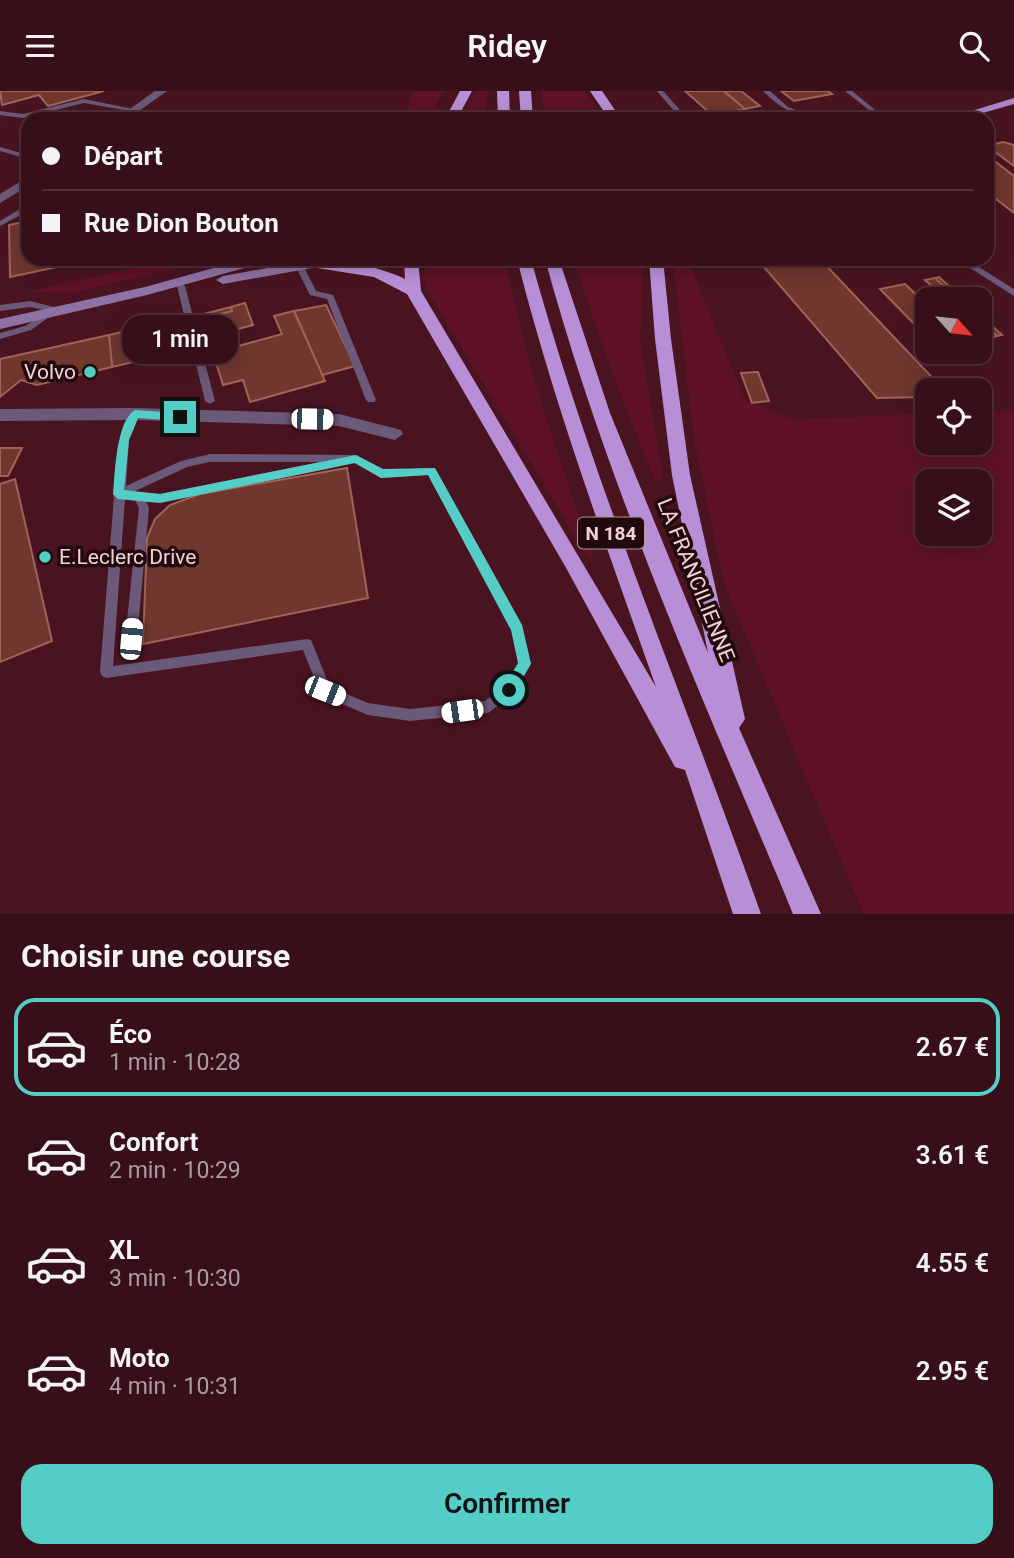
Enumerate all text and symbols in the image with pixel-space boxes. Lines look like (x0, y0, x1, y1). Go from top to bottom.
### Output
icon: menu (21, 27, 59, 65)
text: Ridey (467, 27, 547, 65)
icon: search (955, 27, 993, 65)
text: Départ (84, 141, 162, 171)
text: Rue Dion Bouton (84, 208, 279, 238)
north arrow (915, 287, 992, 364)
map controls (915, 287, 992, 546)
callout: 1 min (122, 315, 238, 365)
text: 1 min (151, 326, 209, 353)
place label: Volvo (24, 360, 76, 384)
marker: Volvo (82, 364, 98, 380)
button: locate (915, 378, 992, 455)
route end (164, 401, 196, 433)
car (291, 408, 334, 430)
button: layers (915, 469, 992, 546)
street label: LA FRANCILIENNE (652, 495, 740, 665)
road number: N 184 (578, 517, 644, 549)
place label: E.Leclerc Drive (59, 545, 196, 569)
marker: E.Leclerc Drive (37, 549, 53, 565)
car (119, 617, 144, 661)
car (302, 673, 349, 709)
route start (493, 674, 525, 706)
car (440, 698, 485, 724)
text: Choisir une course (21, 937, 290, 975)
icon: car (25, 1016, 88, 1079)
text: Éco (109, 1019, 152, 1049)
text: 2.67 € (916, 1032, 989, 1062)
text: 1 min · 10:28 (109, 1049, 241, 1076)
icon: car (25, 1124, 88, 1187)
text: Confort (109, 1127, 198, 1157)
text: 3.61 € (916, 1140, 989, 1170)
text: 2 min · 10:29 (109, 1157, 241, 1184)
icon: car (25, 1232, 88, 1295)
text: XL (109, 1235, 140, 1265)
text: 4.55 € (916, 1248, 989, 1278)
text: 3 min · 10:30 (109, 1265, 241, 1292)
icon: car (25, 1340, 88, 1403)
text: Moto (109, 1343, 170, 1373)
text: 2.95 € (916, 1356, 989, 1386)
text: 4 min · 10:31 (109, 1373, 241, 1400)
button: Confirmer (21, 1464, 993, 1544)

